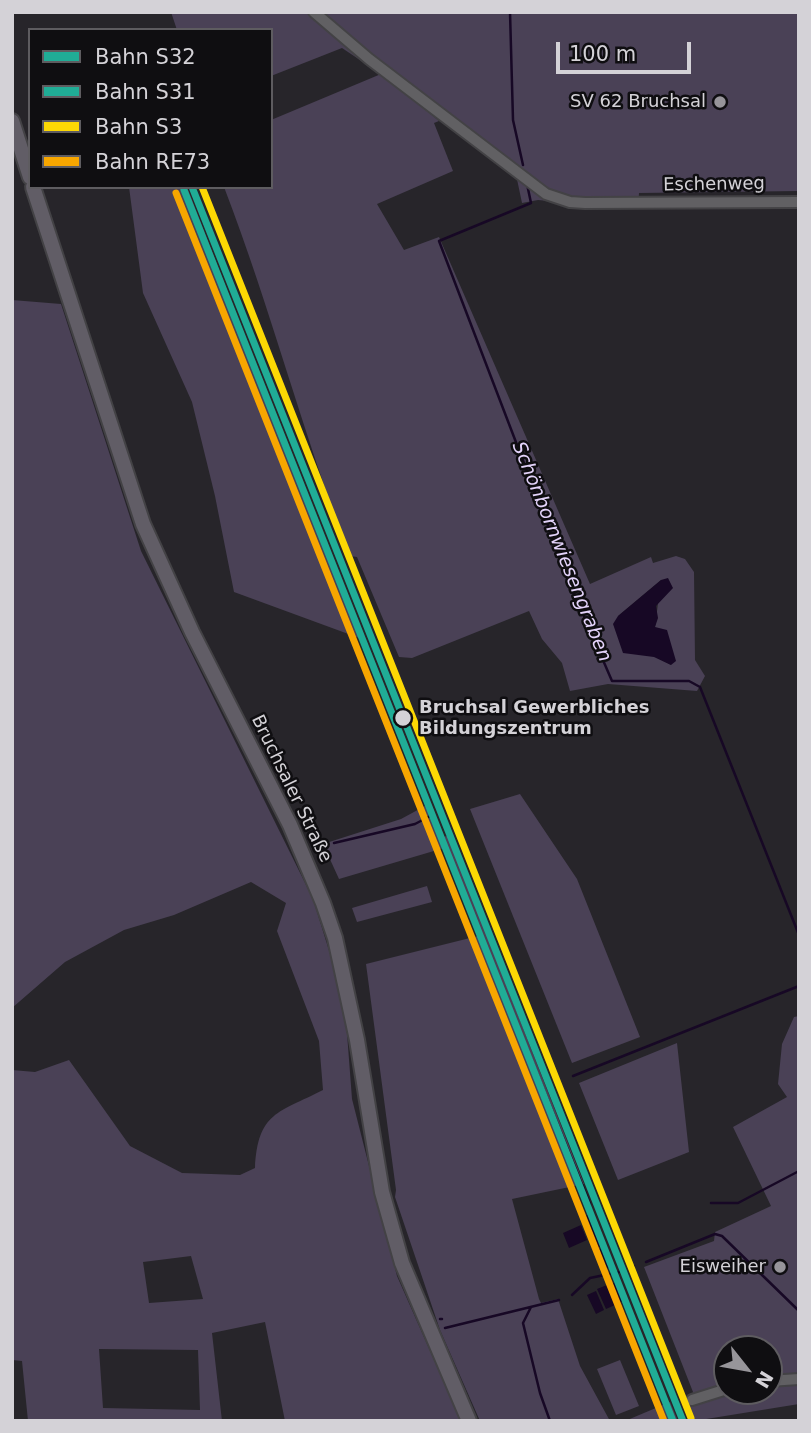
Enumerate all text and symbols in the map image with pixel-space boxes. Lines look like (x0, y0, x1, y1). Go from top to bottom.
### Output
legend (28, 28, 273, 189)
scale bar (559, 28, 694, 72)
text: 100 m (569, 42, 636, 66)
text: Bahn S32 (95, 45, 196, 69)
text: Bahn S31 (95, 80, 196, 104)
place label: SV 62 Bruchsal (570, 91, 706, 113)
marker: SV 62 Bruchsal (712, 94, 728, 110)
text: Bahn S3 (95, 115, 182, 139)
text: Bahn RE73 (95, 150, 210, 174)
street label: Eschenweg (663, 173, 765, 197)
water label: Schönbornwiesengraben (506, 439, 616, 665)
place label: Bruchsal Gewerbliches Bildungszentrum (419, 697, 650, 740)
marker: Bruchsal Gewerbliches Bildungszentrum (393, 708, 413, 728)
street label: Bruchsaler Straße (246, 712, 336, 866)
place label: Eisweiher (680, 1256, 766, 1278)
marker: Eisweiher (772, 1259, 788, 1275)
north arrow (713, 1335, 783, 1405)
text: N (751, 1367, 778, 1392)

